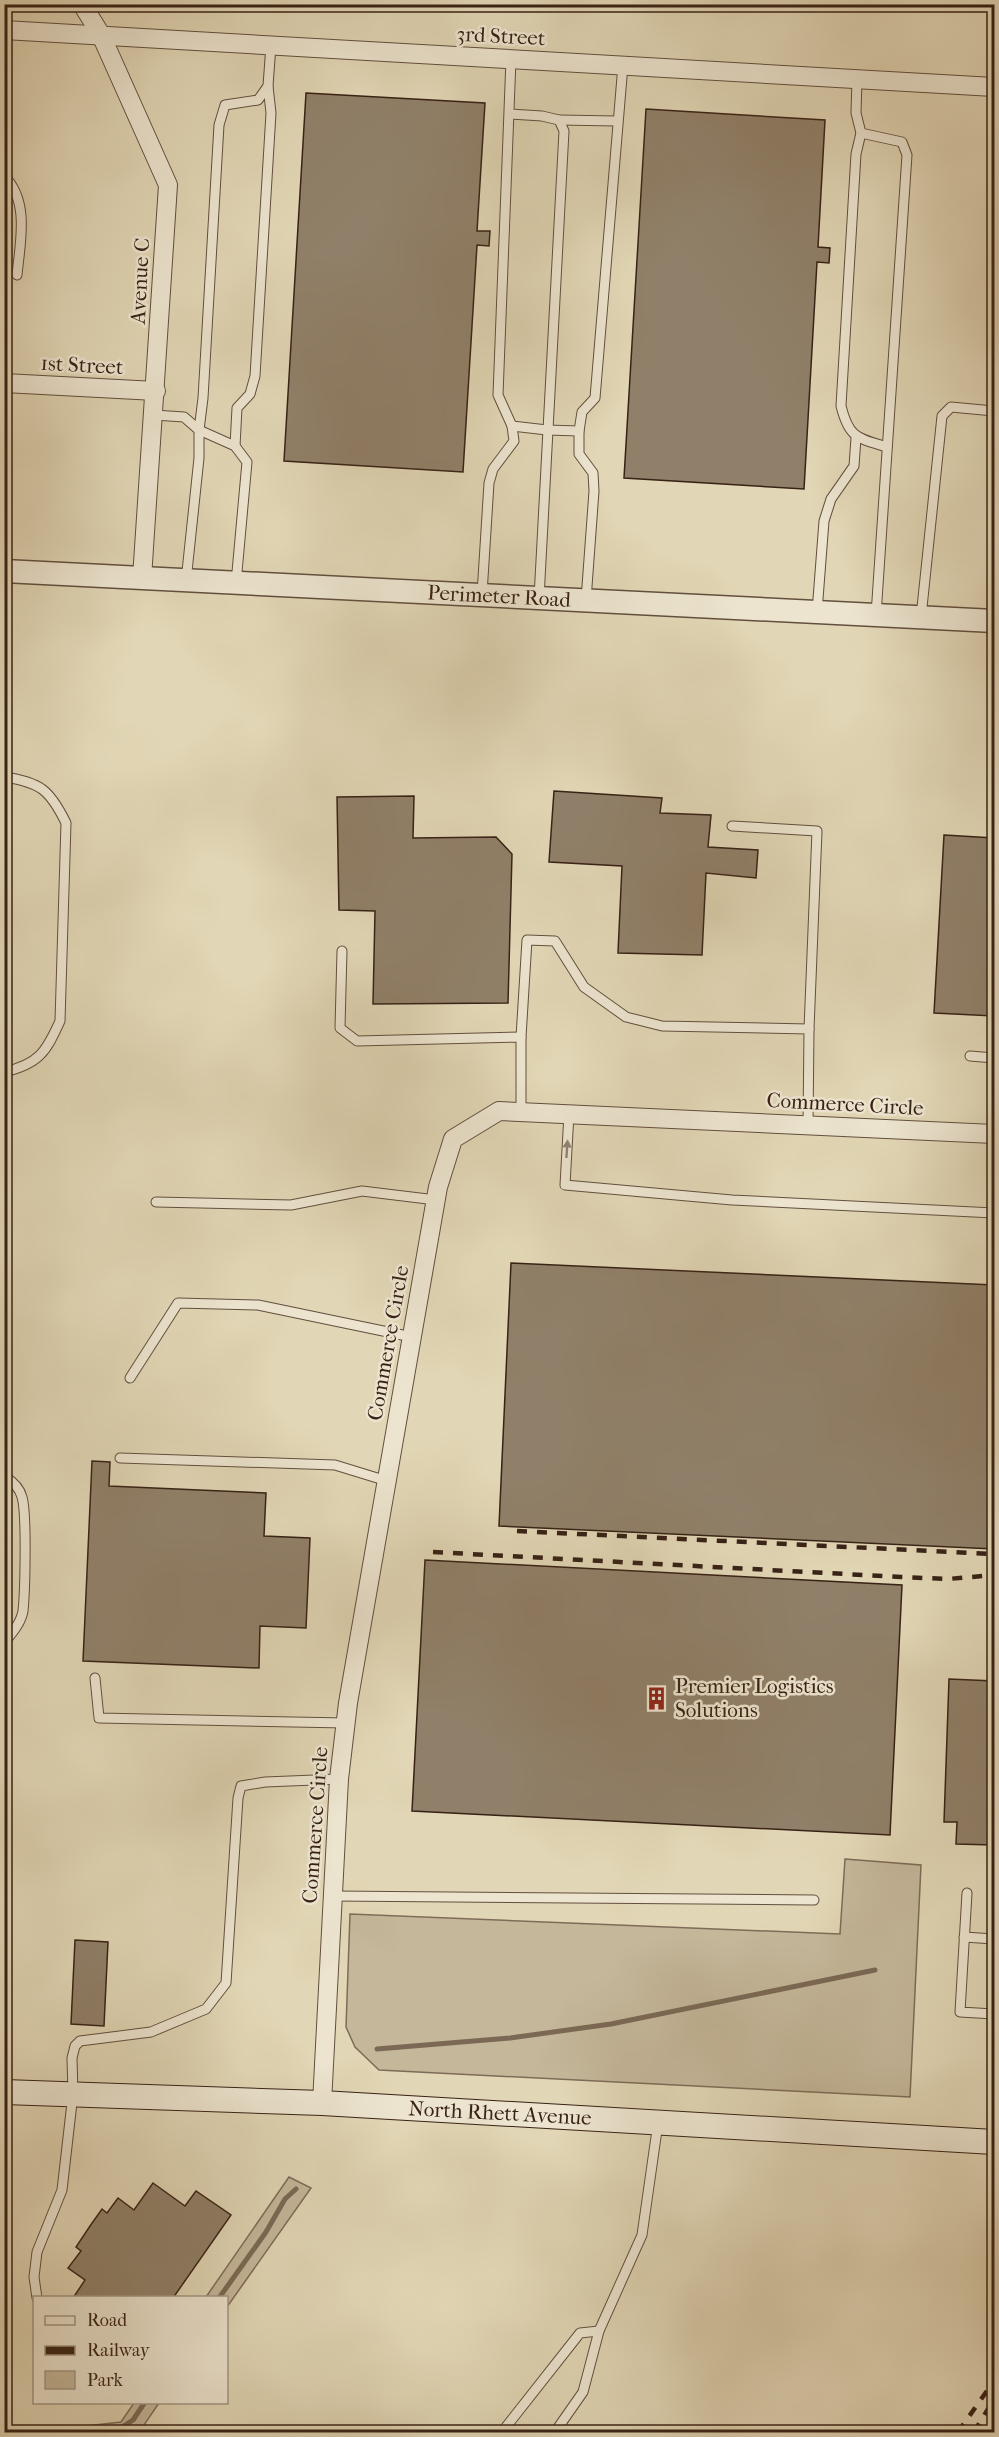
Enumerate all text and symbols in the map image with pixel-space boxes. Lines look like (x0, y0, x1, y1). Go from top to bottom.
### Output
street label: 3rd Street (456, 22, 546, 50)
street label: Avenue C (126, 237, 154, 326)
street label: 1st Street (40, 351, 124, 379)
street label: Perimeter Road (427, 580, 572, 612)
street label: Commerce Circle (766, 1088, 924, 1120)
one-way arrow (562, 1140, 572, 1159)
street label: Commerce Circle (363, 1264, 413, 1422)
place label: Premier Logistics Solutions (675, 1674, 834, 1722)
building icon: Premier Logistics Solutions (644, 1685, 670, 1711)
street label: Commerce Circle (298, 1746, 332, 1904)
street label: North Rhett Avenue (408, 2096, 592, 2130)
legend (33, 2296, 228, 2404)
text: Road (87, 2310, 127, 2331)
text: Railway (87, 2340, 151, 2361)
text: Park (87, 2370, 124, 2391)

